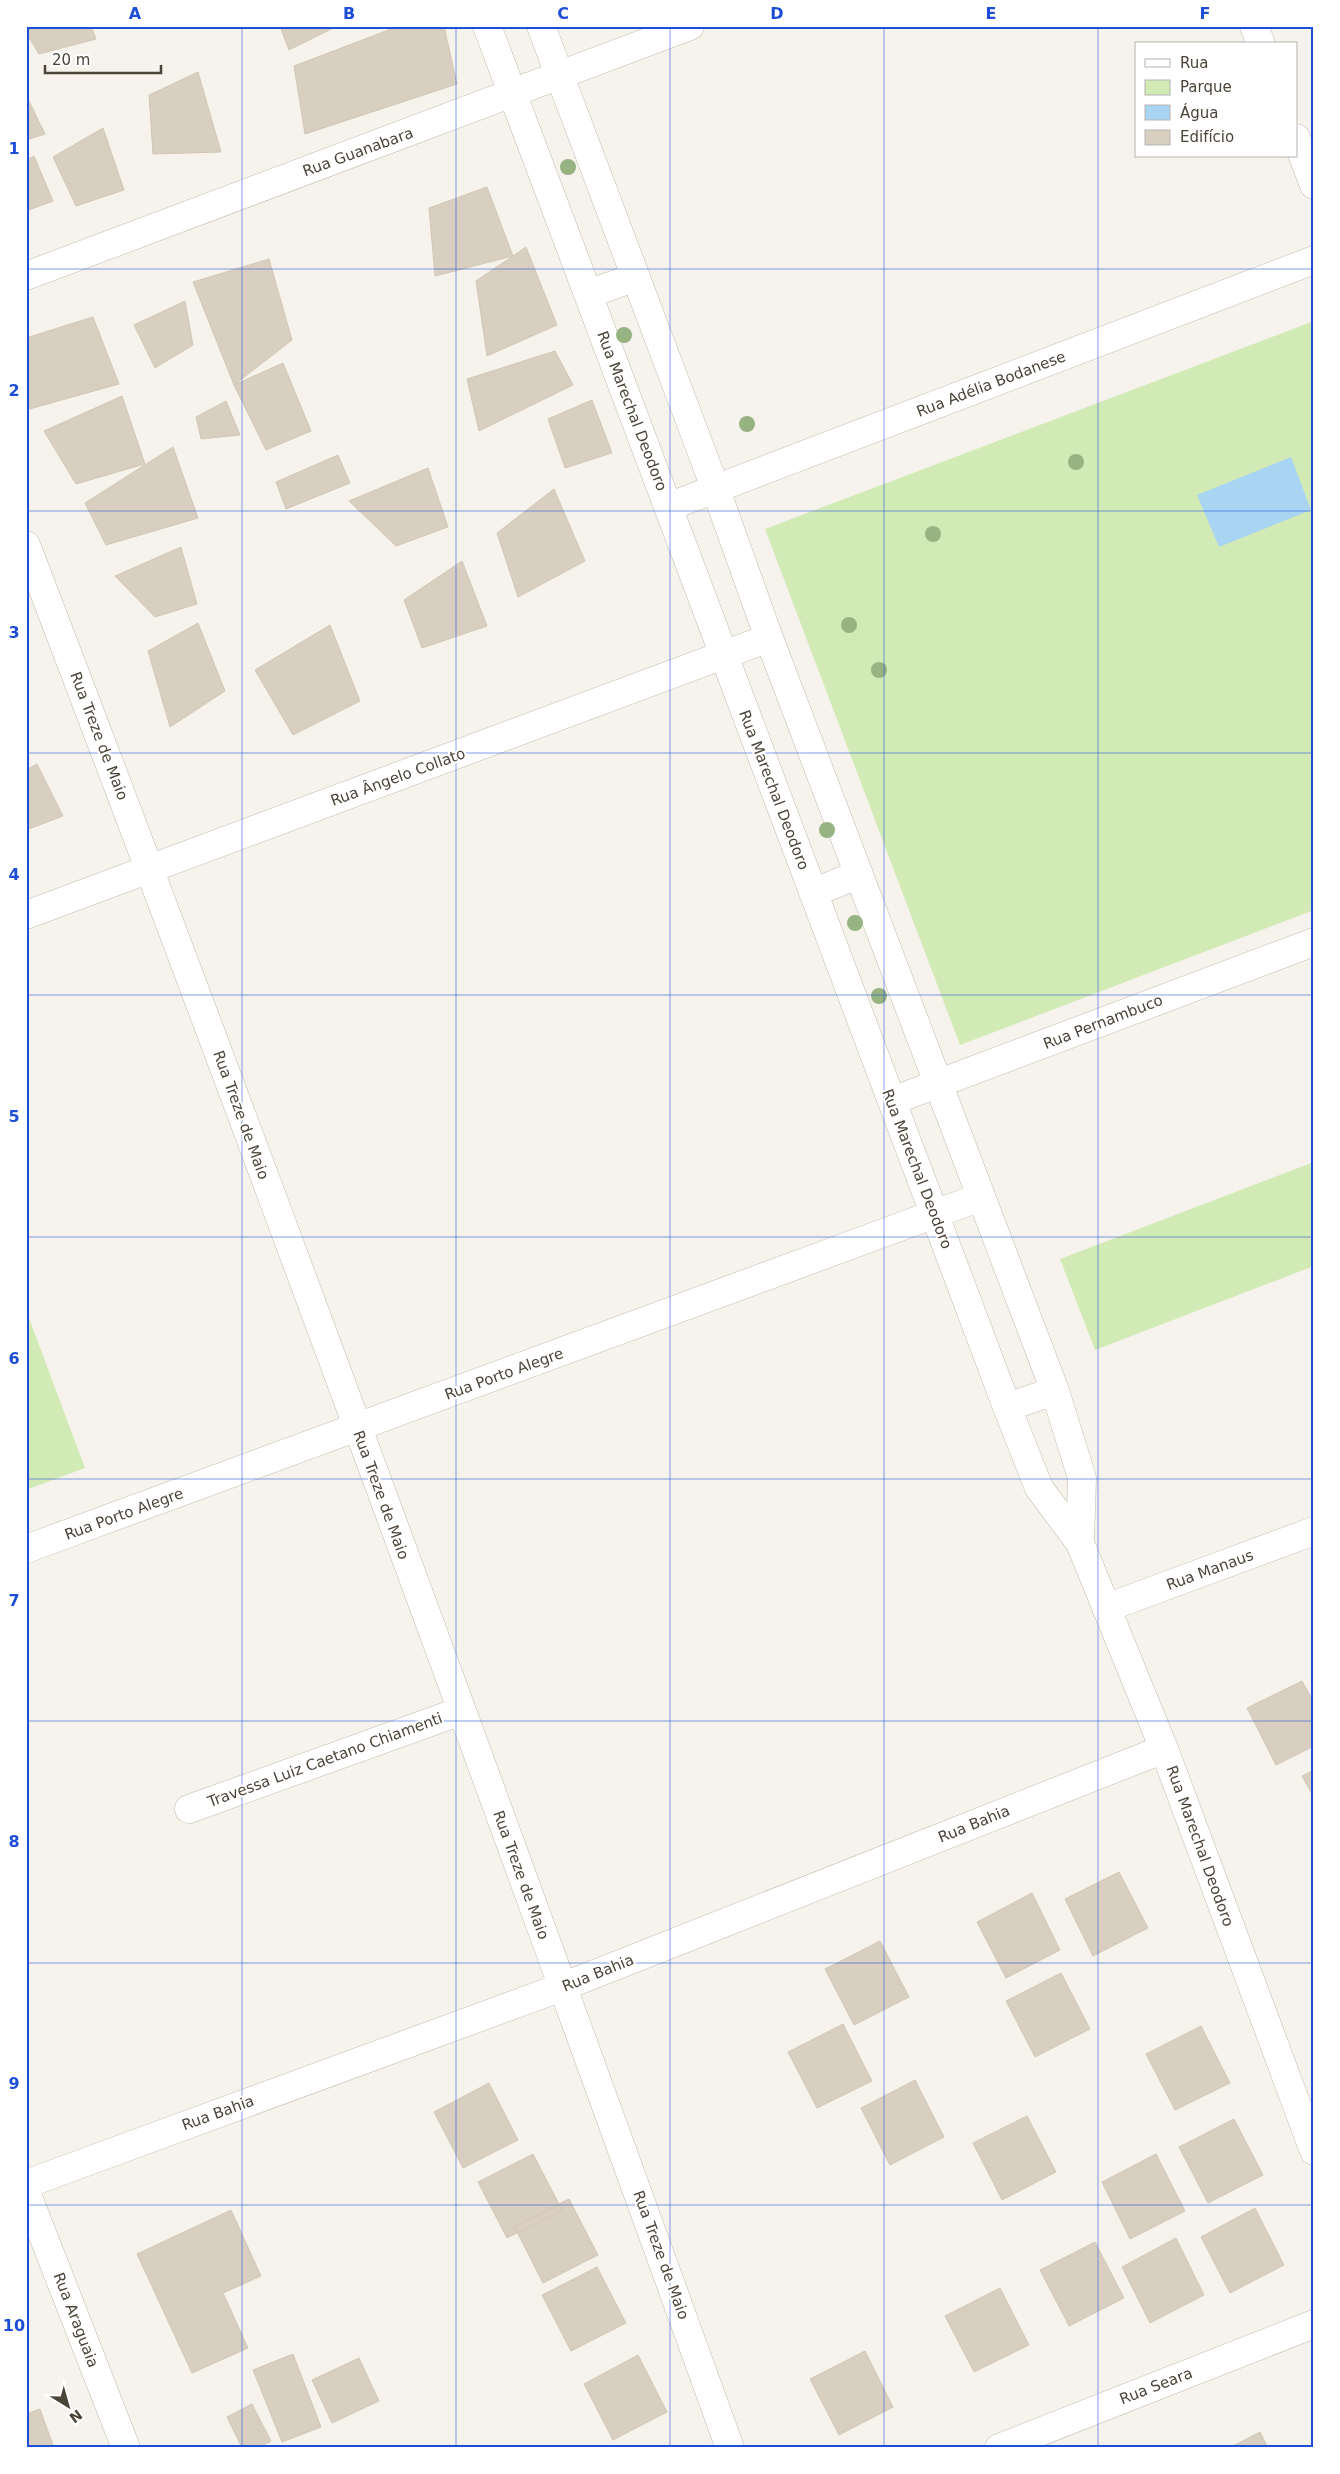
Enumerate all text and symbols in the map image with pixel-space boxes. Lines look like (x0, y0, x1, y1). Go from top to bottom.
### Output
text: A (129, 4, 142, 23)
text: B (343, 4, 355, 23)
text: C (557, 4, 569, 23)
text: D (770, 4, 784, 23)
text: E (986, 4, 996, 23)
text: F (1200, 4, 1210, 23)
scale bar (45, 42, 161, 74)
legend (1135, 42, 1298, 158)
text: 20 m (52, 51, 90, 69)
text: Rua (1180, 54, 1208, 72)
text: Parque (1180, 78, 1232, 96)
text: Água (1180, 103, 1218, 122)
street label: Rua Guanabara (300, 124, 416, 180)
text: Edifício (1180, 128, 1234, 146)
text: 1 (8, 139, 20, 158)
street label: Rua Marechal Deodoro (593, 328, 671, 494)
street label: Rua Adélia Bodanese (914, 347, 1068, 421)
text: 2 (8, 381, 20, 400)
text: 3 (8, 623, 20, 642)
street label: Rua Treze de Maio (66, 669, 132, 803)
street label: Rua Marechal Deodoro (735, 707, 813, 873)
street label: Rua Ângelo Collato (328, 743, 468, 810)
text: 4 (8, 865, 20, 884)
street label: Rua Pernambuco (1041, 991, 1165, 1053)
street label: Rua Treze de Maio (209, 1048, 273, 1182)
street label: Rua Marechal Deodoro (878, 1086, 956, 1252)
text: 5 (8, 1107, 20, 1126)
street label: Rua Porto Alegre (442, 1344, 566, 1404)
text: 6 (8, 1349, 20, 1368)
street label: Rua Treze de Maio (349, 1428, 413, 1562)
street label: Rua Porto Alegre (62, 1484, 186, 1544)
street label: Rua Manaus (1164, 1546, 1256, 1594)
text: 7 (8, 1591, 20, 1610)
street label: Travessa Luiz Caetano Chiamenti (204, 1709, 445, 1811)
street label: Rua Marechal Deodoro (1162, 1763, 1238, 1929)
street label: Rua Bahia (936, 1801, 1012, 1847)
street label: Rua Treze de Maio (489, 1808, 553, 1942)
text: 8 (8, 1832, 20, 1851)
street label: Rua Bahia (560, 1950, 636, 1996)
text: 9 (8, 2074, 20, 2093)
street label: Rua Bahia (179, 2092, 257, 2134)
street label: Rua Treze de Maio (629, 2188, 693, 2322)
street label: Rua Araguaia (50, 2270, 102, 2370)
text: 10 (3, 2316, 25, 2335)
street label: Rua Seara (1117, 2364, 1195, 2408)
north arrow (42, 2382, 92, 2432)
text: N (66, 2406, 85, 2426)

